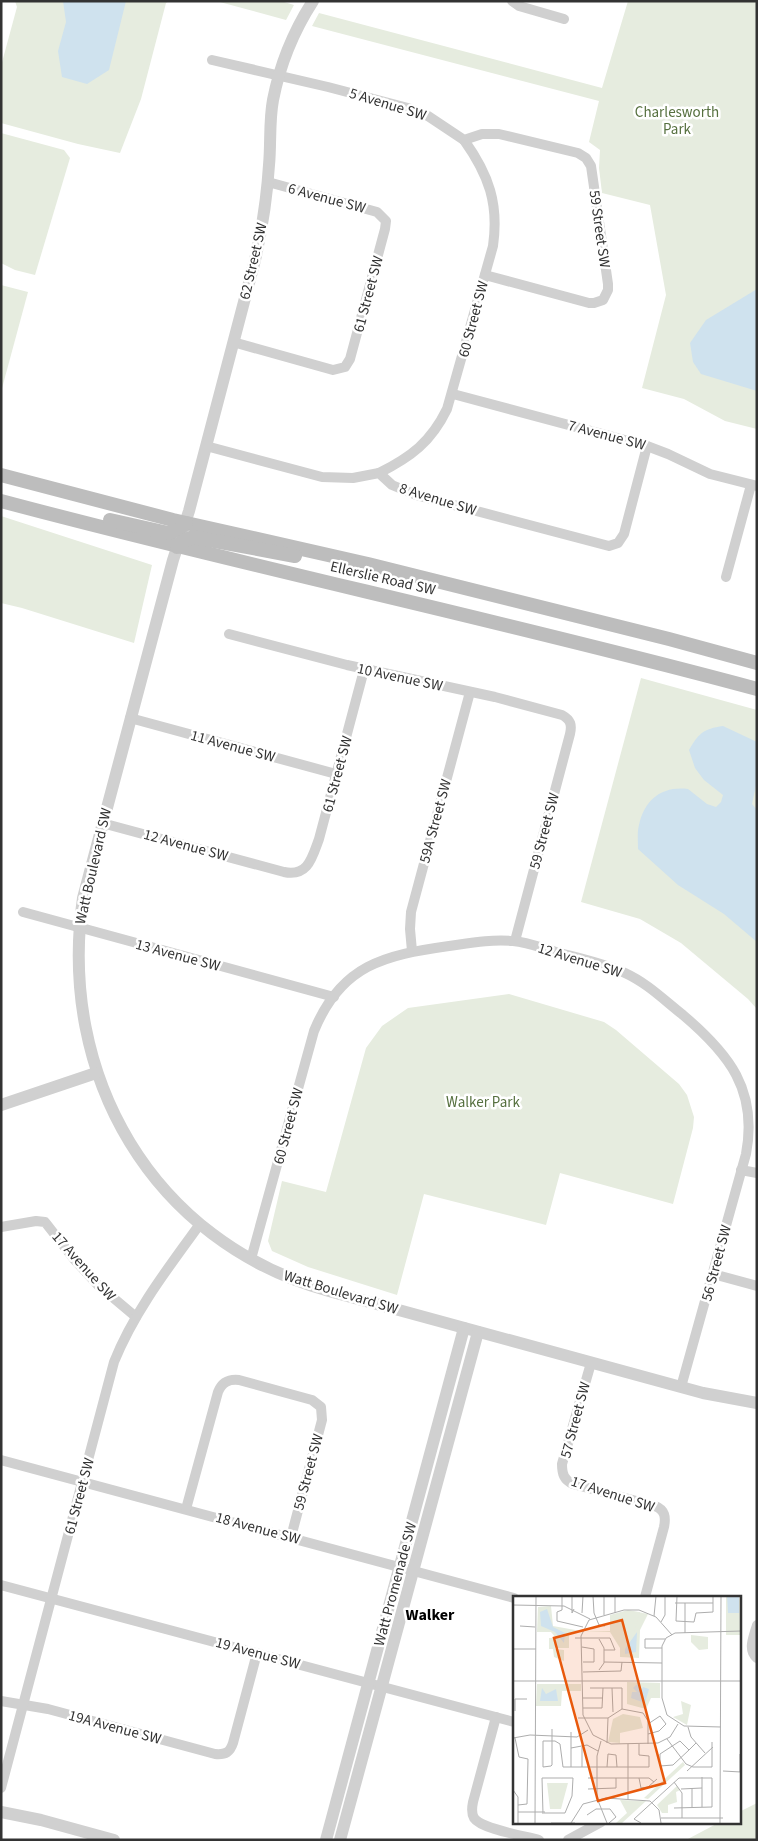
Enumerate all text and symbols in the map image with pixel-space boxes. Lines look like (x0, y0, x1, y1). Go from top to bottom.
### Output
street label: 5 Avenue SW (347, 83, 429, 126)
park label: Charlesworth Park (635, 102, 719, 140)
street label: 6 Avenue SW (286, 178, 368, 219)
street label: 59 Street SW (584, 189, 615, 269)
street label: 62 Street SW (234, 220, 273, 302)
street label: 61 Street SW (348, 253, 389, 335)
street label: 60 Street SW (453, 278, 494, 360)
street label: 7 Avenue SW (566, 415, 648, 456)
street label: 8 Avenue SW (397, 478, 479, 521)
street label: Ellerslie Road SW (328, 556, 438, 601)
street label: 10 Avenue SW (355, 658, 445, 697)
street label: 11 Avenue SW (188, 725, 278, 768)
street label: 61 Street SW (317, 733, 358, 815)
street label: 59A Street SW (414, 776, 457, 866)
street label: 59 Street SW (524, 790, 565, 872)
street label: Watt Boulevard SW (70, 806, 117, 926)
street label: 12 Avenue SW (141, 824, 231, 867)
street label: 13 Avenue SW (133, 934, 223, 977)
street label: 12 Avenue SW (535, 938, 625, 983)
street label: 60 Street SW (268, 1085, 309, 1167)
park label: Walker Park (446, 1092, 520, 1113)
street label: 56 Street SW (696, 1222, 737, 1304)
street label: 17 Avenue SW (47, 1227, 121, 1306)
street label: Watt Boulevard SW (281, 1265, 401, 1320)
street label: 57 Street SW (555, 1379, 596, 1461)
street label: 59 Street SW (288, 1431, 329, 1513)
street label: 61 Street SW (59, 1455, 100, 1537)
street label: 17 Avenue SW (568, 1471, 658, 1518)
street label: 18 Avenue SW (213, 1507, 303, 1550)
street label: Watt Promenade SW (369, 1520, 422, 1648)
inset map (513, 1596, 740, 1824)
district label: Walker (406, 1604, 455, 1626)
street label: 19 Avenue SW (213, 1632, 303, 1675)
street label: 19A Avenue SW (66, 1705, 164, 1750)

